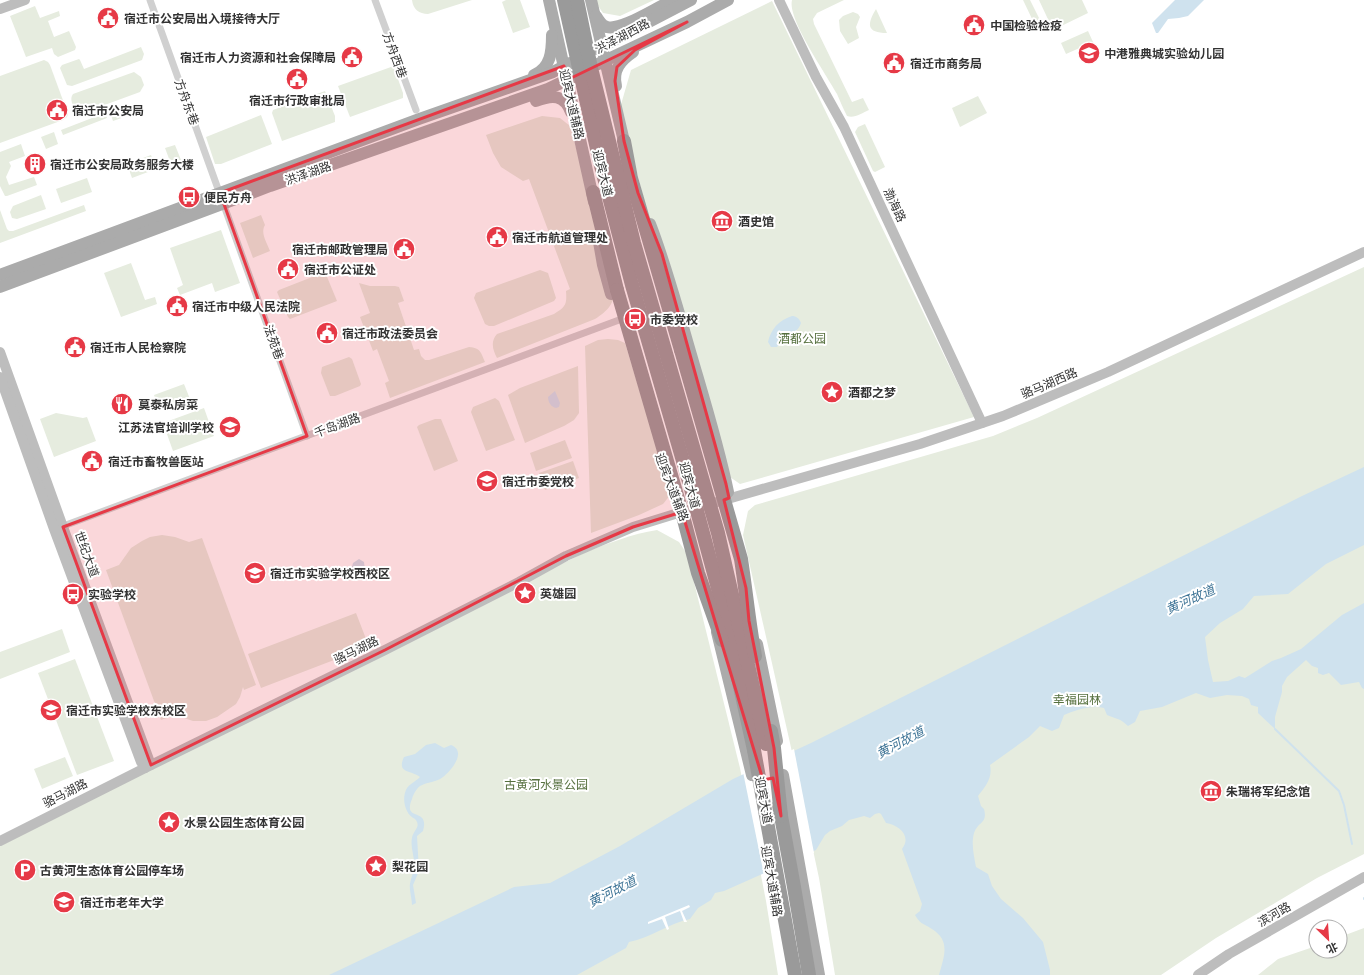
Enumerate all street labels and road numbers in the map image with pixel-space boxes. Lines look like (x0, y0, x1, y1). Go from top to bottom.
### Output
street label: 洪泽湖西路 (592, 15, 652, 57)
street label: 方舟西巷 (380, 30, 410, 80)
street label: 迎宾大道辅路 (557, 67, 587, 141)
street label: 方舟东巷 (172, 77, 202, 127)
street label: 迎宾大道 (590, 148, 616, 198)
street label: 洪泽湖路 (283, 158, 333, 188)
street label: 渤海路 (881, 186, 909, 224)
street label: 法苑巷 (261, 323, 287, 361)
street label: 骆马湖西路 (1018, 364, 1080, 402)
street label: 千岛湖路 (312, 410, 362, 440)
street label: 迎宾大道辅路 (652, 451, 692, 523)
street label: 迎宾大道 (677, 460, 703, 510)
street label: 世纪大道 (72, 529, 102, 579)
street label: 骆马湖路 (331, 633, 381, 667)
street label: 骆马湖路 (40, 775, 90, 811)
street label: 迎宾大道 (752, 775, 776, 825)
street label: 迎宾大道辅路 (758, 844, 786, 918)
street label: 滨河路 (1255, 899, 1293, 929)

